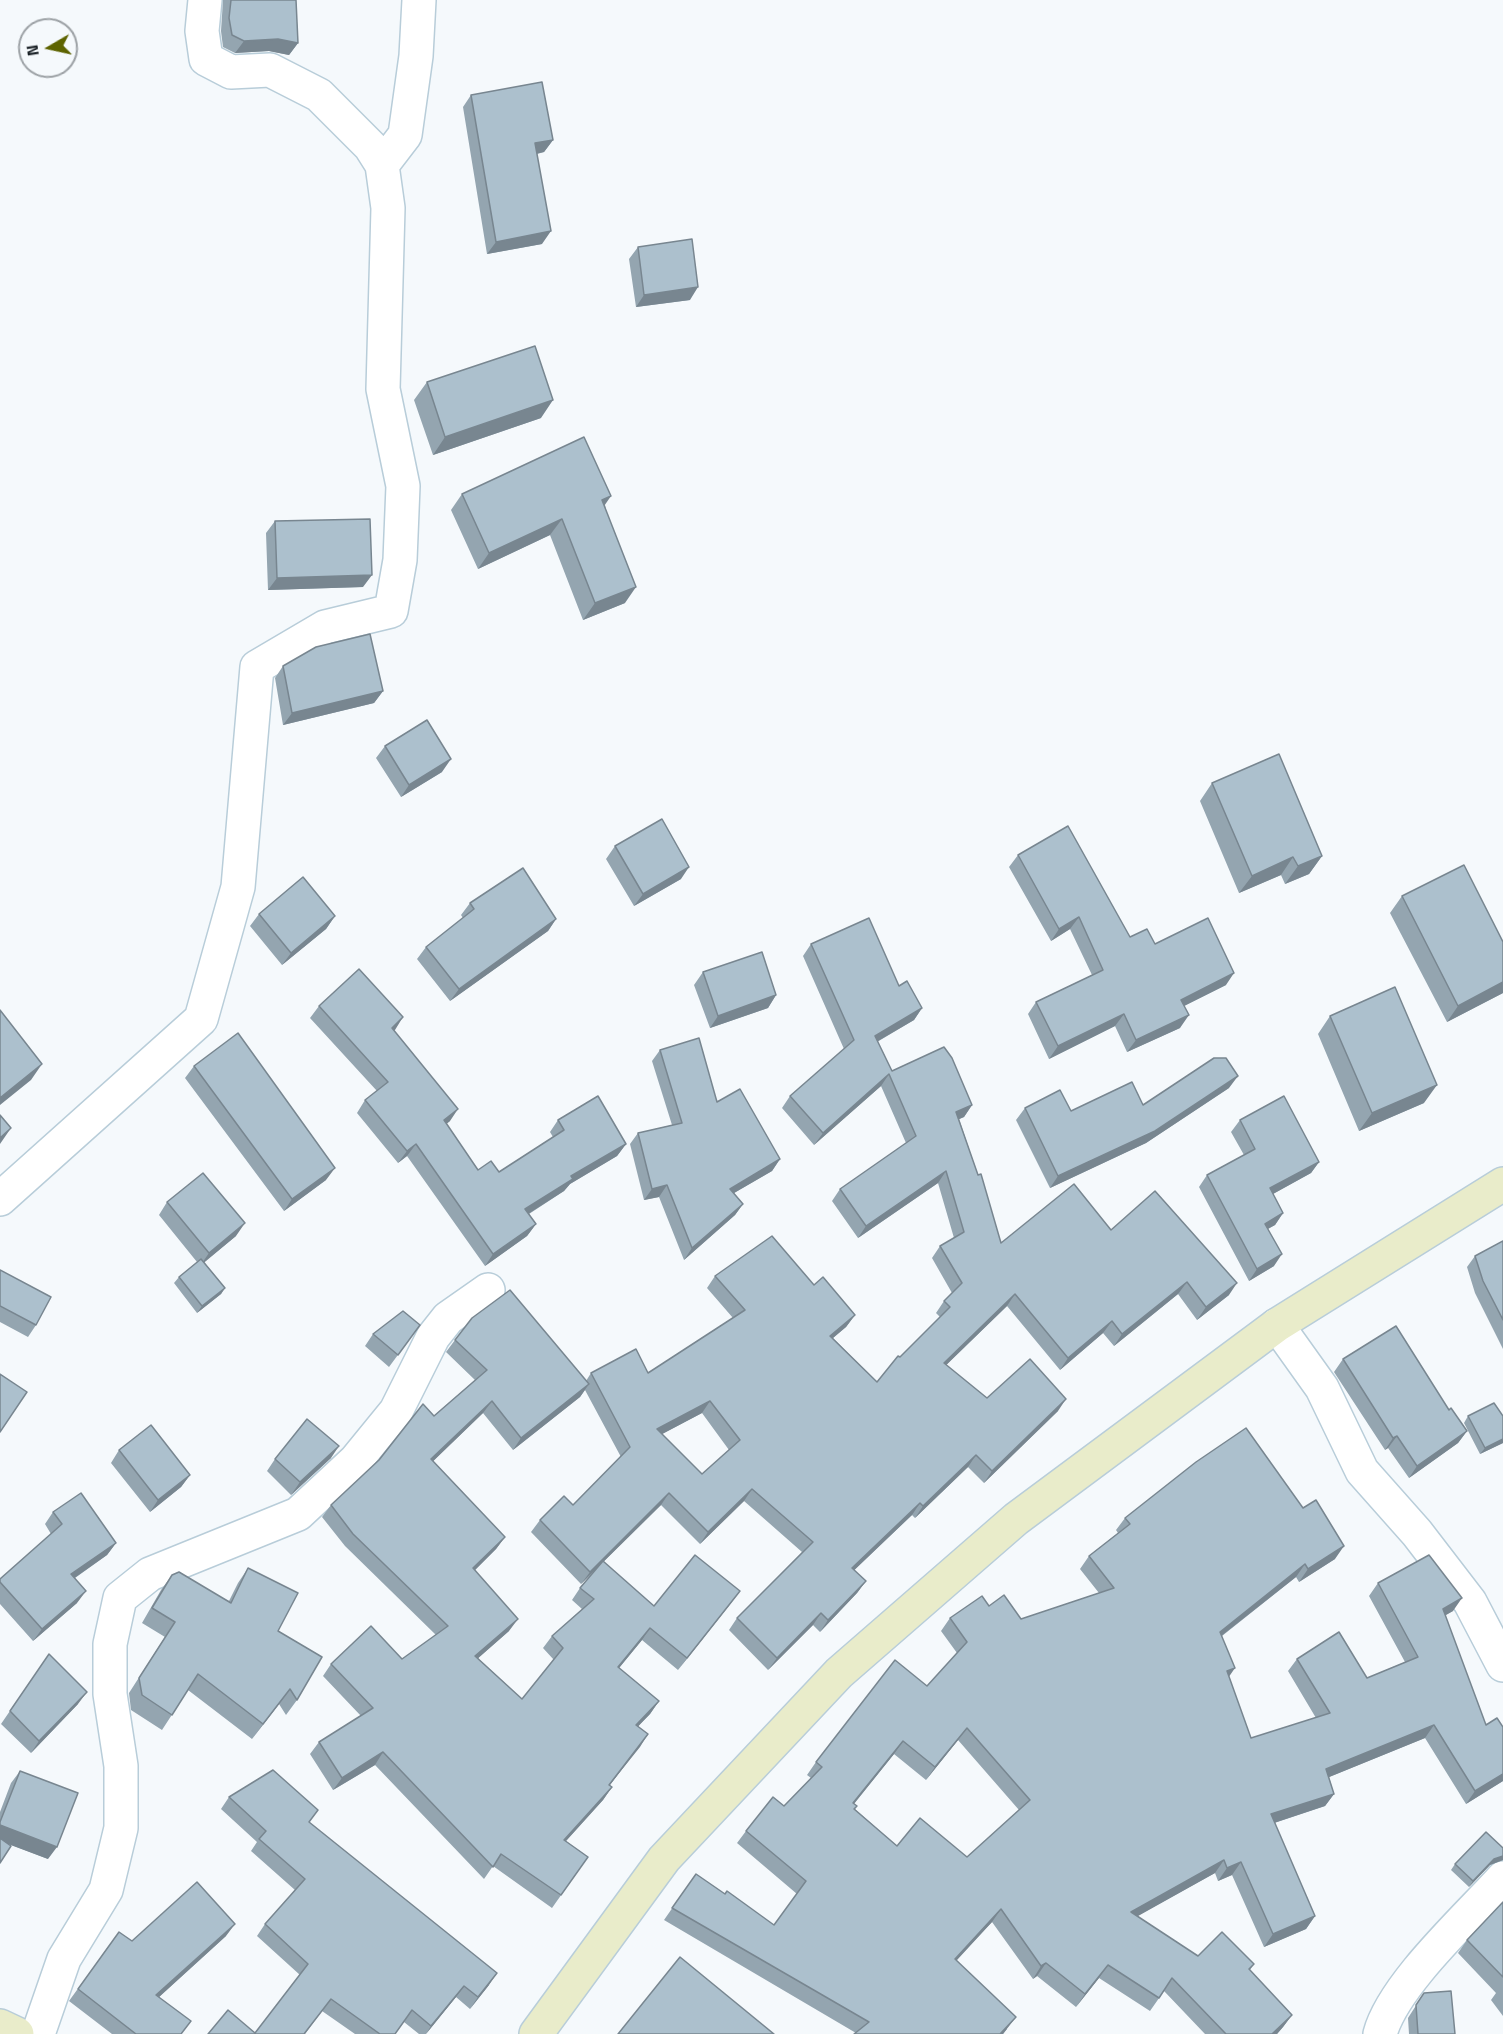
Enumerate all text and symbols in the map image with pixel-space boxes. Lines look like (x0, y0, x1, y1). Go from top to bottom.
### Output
north arrow (18, 18, 78, 78)
text: N (19, 43, 45, 58)

